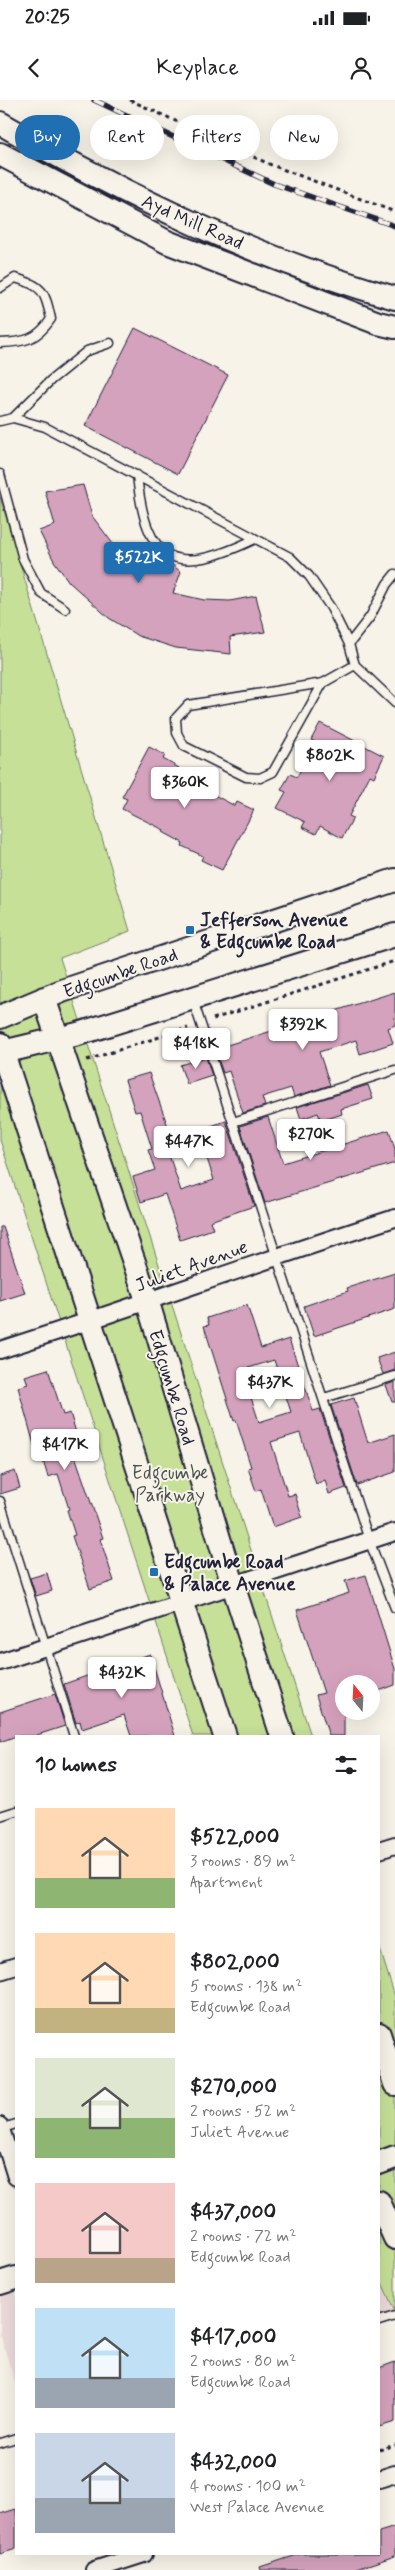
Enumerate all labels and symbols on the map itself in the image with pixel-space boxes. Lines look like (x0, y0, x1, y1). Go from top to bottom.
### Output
street label: Ayd Mill Road (137, 189, 247, 257)
pin: $522K (104, 542, 174, 584)
pin: $802K (295, 740, 365, 782)
pin: $360K (150, 766, 220, 809)
place label: Jefferson Avenue & Edgcumbe Road (200, 908, 349, 958)
marker: Jefferson Avenue & Edgcumbe Road (184, 924, 196, 936)
street label: Edgcumbe Road (60, 942, 182, 1008)
pin: $392K (268, 1008, 338, 1051)
pin: $418K (161, 1028, 231, 1070)
pin: $270K (276, 1118, 346, 1161)
pin: $447K (154, 1126, 224, 1168)
street label: Juliet Avenue (132, 1235, 251, 1298)
street label: Edgcumbe Road (139, 1327, 201, 1449)
pin: $437K (235, 1366, 305, 1409)
pin: $417K (30, 1428, 100, 1471)
park label: Edgcumbe Parkway (132, 1461, 208, 1508)
place label: Edgcumbe Road & Palace Avenue (164, 1550, 296, 1597)
marker: Edgcumbe Road & Palace Avenue (148, 1566, 160, 1578)
pin: $432K (87, 1656, 157, 1699)
north arrow (335, 1675, 380, 1720)

